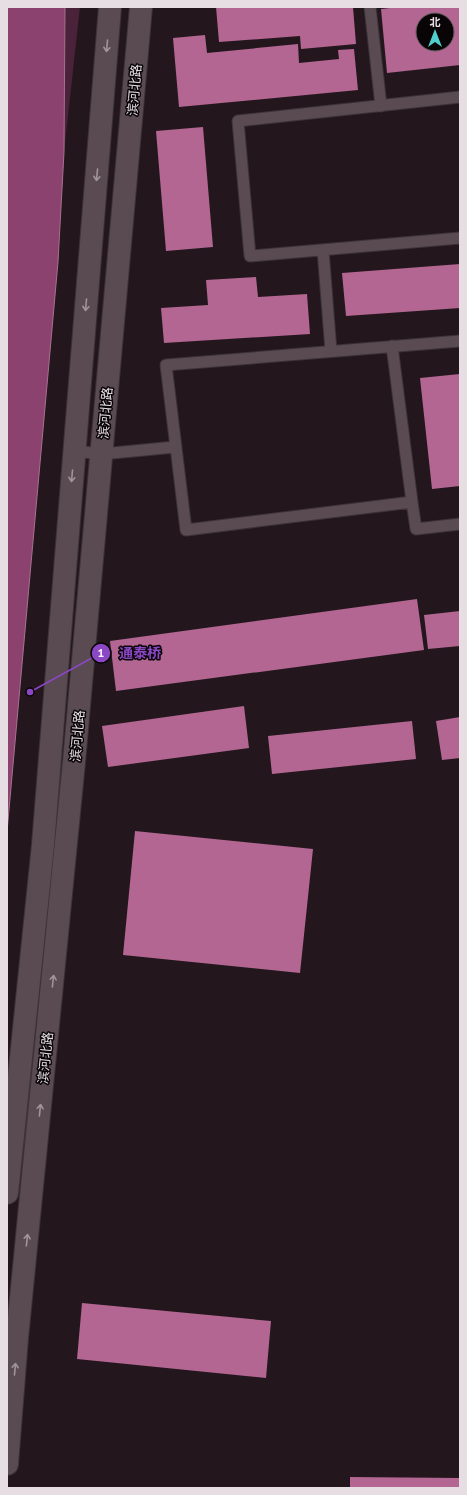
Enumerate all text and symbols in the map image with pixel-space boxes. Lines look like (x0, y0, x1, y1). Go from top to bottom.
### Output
north arrow (415, 12, 455, 52)
text: 北 (430, 15, 441, 29)
one-way arrow (103, 39, 111, 52)
street label: 滨河北路 (124, 63, 145, 117)
one-way arrow (93, 168, 100, 181)
one-way arrow (83, 298, 90, 311)
street label: 滨河北路 (95, 386, 116, 440)
one-way arrow (69, 470, 76, 483)
callout: 通泰桥 (91, 640, 169, 666)
text: 通泰桥 (119, 644, 161, 662)
text: 1 (98, 645, 104, 660)
street label: 滨河北路 (67, 709, 88, 763)
one-way arrow (49, 975, 56, 988)
street label: 滨河北路 (34, 1031, 57, 1085)
one-way arrow (36, 1104, 44, 1117)
one-way arrow (23, 1234, 31, 1247)
one-way arrow (11, 1363, 18, 1376)

